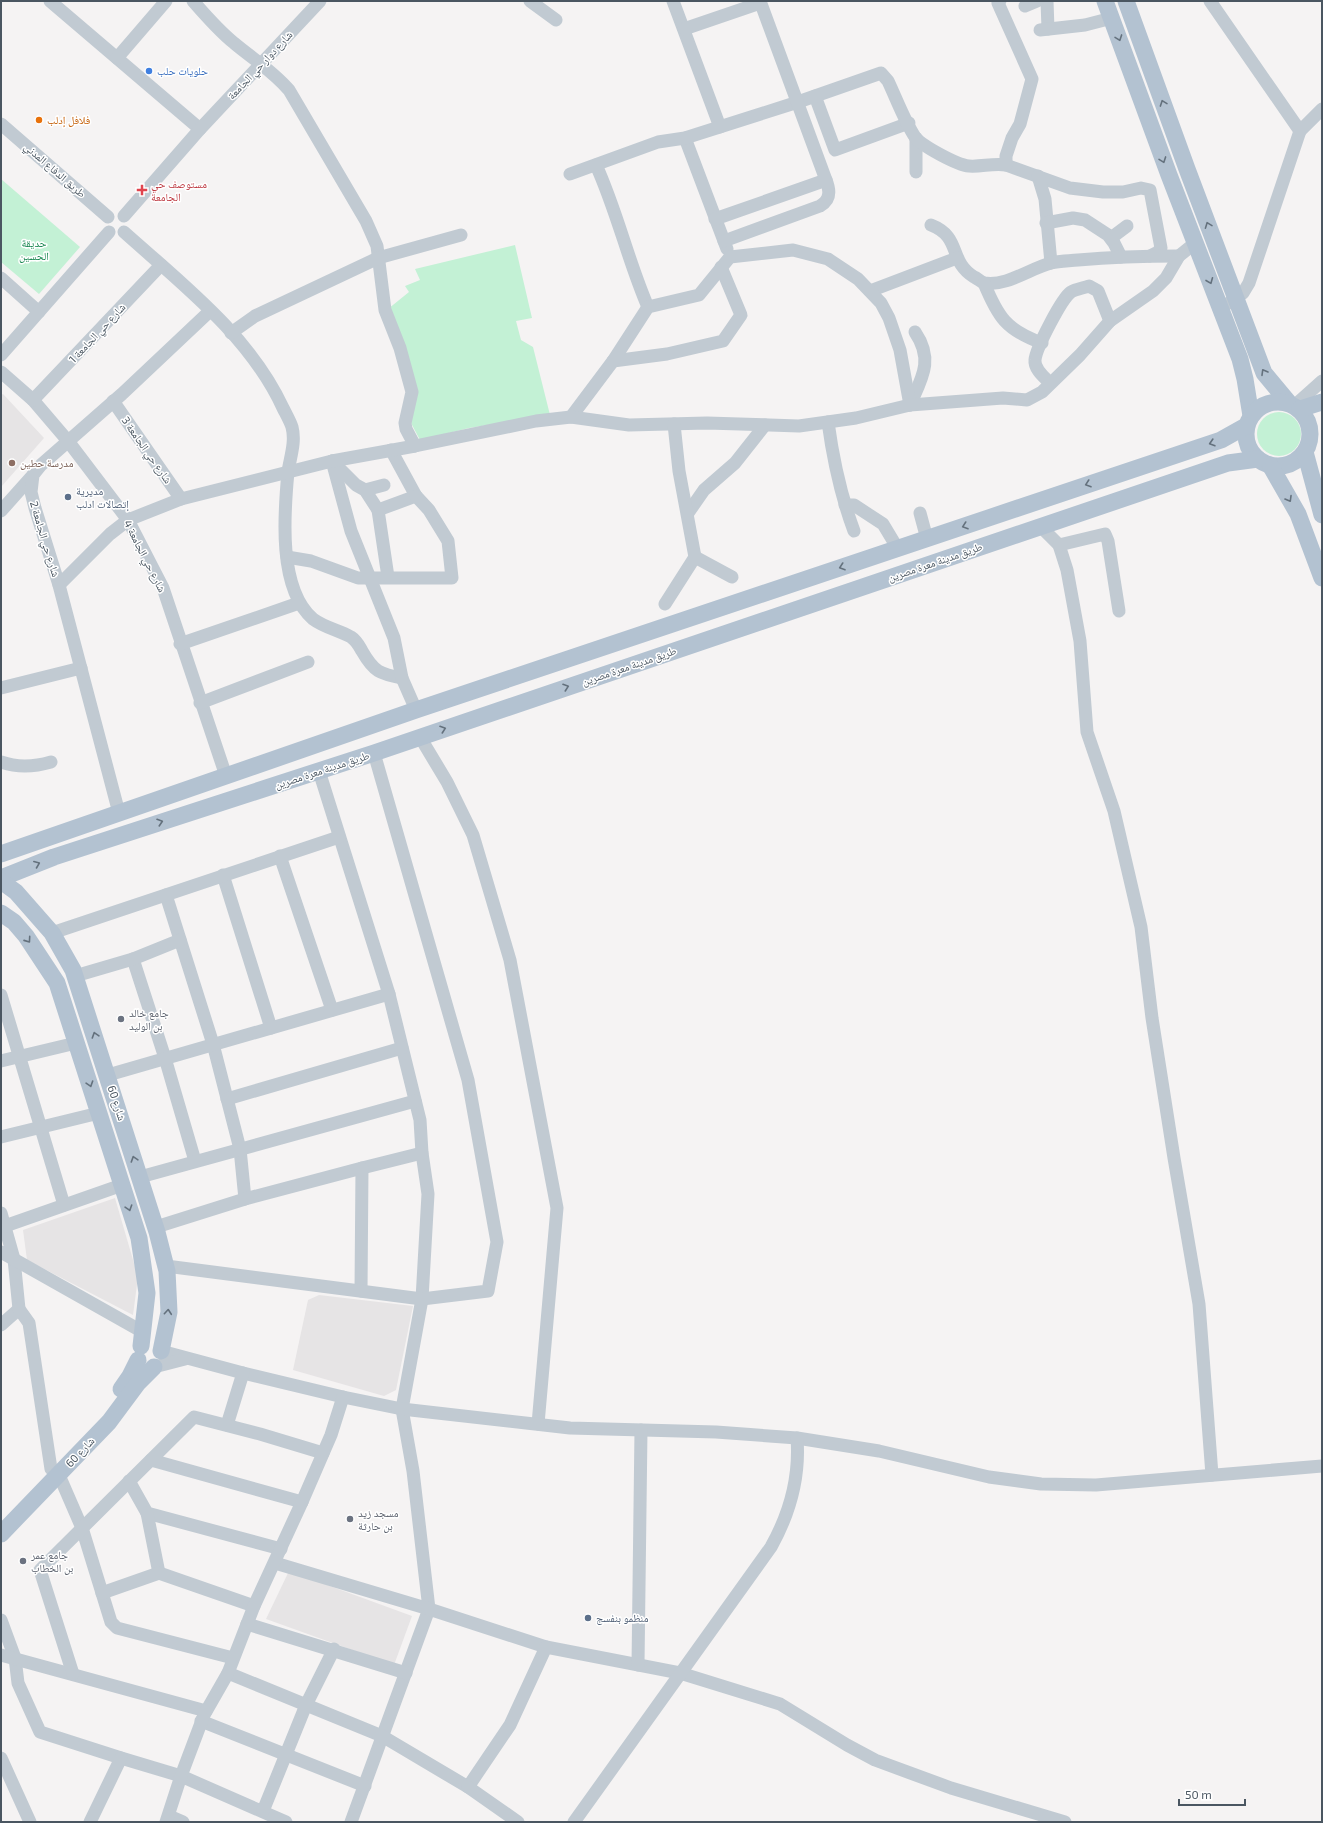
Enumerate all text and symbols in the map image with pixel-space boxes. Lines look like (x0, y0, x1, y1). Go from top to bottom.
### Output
street label: شارع دوار حي الجامعة (225, 28, 297, 104)
one-way arrow (1114, 34, 1122, 41)
place label: حلويات حلب (157, 64, 208, 77)
marker: حلويات حلب (144, 66, 154, 76)
one-way arrow (1159, 100, 1167, 107)
place label: فلافل إدلب (47, 113, 91, 128)
marker: فلافل إدلب (34, 115, 44, 125)
street label: طريق الدفاع المدني (20, 139, 89, 202)
one-way arrow (1159, 156, 1167, 163)
place label: مستوصف حي الجامعة (151, 177, 207, 203)
marker: مستوصف حي الجامعة (136, 184, 148, 196)
one-way arrow (1204, 222, 1212, 229)
park label: حديقة الحسين (19, 236, 49, 263)
one-way arrow (1206, 277, 1214, 284)
street label: شارع حي الجامعة 1 (66, 300, 130, 367)
one-way arrow (1262, 369, 1269, 376)
street label: شارع حي الجامعة 3 (117, 414, 175, 487)
one-way arrow (1208, 438, 1215, 447)
place label: مدرسة حطين (20, 456, 73, 470)
marker: مدرسة حطين (7, 458, 17, 468)
one-way arrow (1085, 480, 1092, 488)
place label: مديرية إتصالات ادلب (76, 484, 129, 512)
marker: مديرية إتصالات ادلب (63, 492, 73, 502)
one-way arrow (1285, 495, 1292, 502)
street label: شارع حي الجامعة 2 (25, 499, 63, 579)
street label: شارع حي الجامعة 4 (119, 518, 169, 595)
one-way arrow (962, 521, 969, 530)
street label: طريق مدينة معرة مصرين (886, 539, 984, 585)
one-way arrow (839, 563, 846, 571)
street label: طريق مدينة معرة مصرين (580, 643, 678, 689)
one-way arrow (563, 683, 570, 692)
one-way arrow (440, 725, 447, 734)
street label: طريق مدينة معرة مصرين (273, 748, 371, 792)
one-way arrow (157, 819, 164, 827)
one-way arrow (34, 860, 41, 868)
one-way arrow (23, 936, 31, 943)
place label: جامع خالد بن الوليد (129, 1006, 169, 1033)
marker: جامع خالد بن الوليد (116, 1014, 126, 1024)
one-way arrow (91, 1032, 99, 1039)
one-way arrow (85, 1081, 93, 1088)
street label: شارع 60 (105, 1084, 129, 1122)
one-way arrow (130, 1156, 139, 1163)
one-way arrow (125, 1204, 133, 1211)
one-way arrow (163, 1309, 172, 1315)
street label: شارع 60 (62, 1434, 98, 1470)
place label: مسجد زيد بن حارثة (358, 1506, 399, 1533)
marker: مسجد زيد بن حارثة (345, 1514, 355, 1524)
place label: جامع عمر بن الخطاب (30, 1548, 73, 1575)
marker: جامع عمر بن الخطاب (18, 1556, 28, 1566)
place label: منظمو بنفسج (596, 1611, 648, 1625)
marker: منظمو بنفسج (583, 1613, 593, 1623)
scale bar (1179, 1781, 1245, 1807)
text: 50 m (1185, 1787, 1212, 1801)

